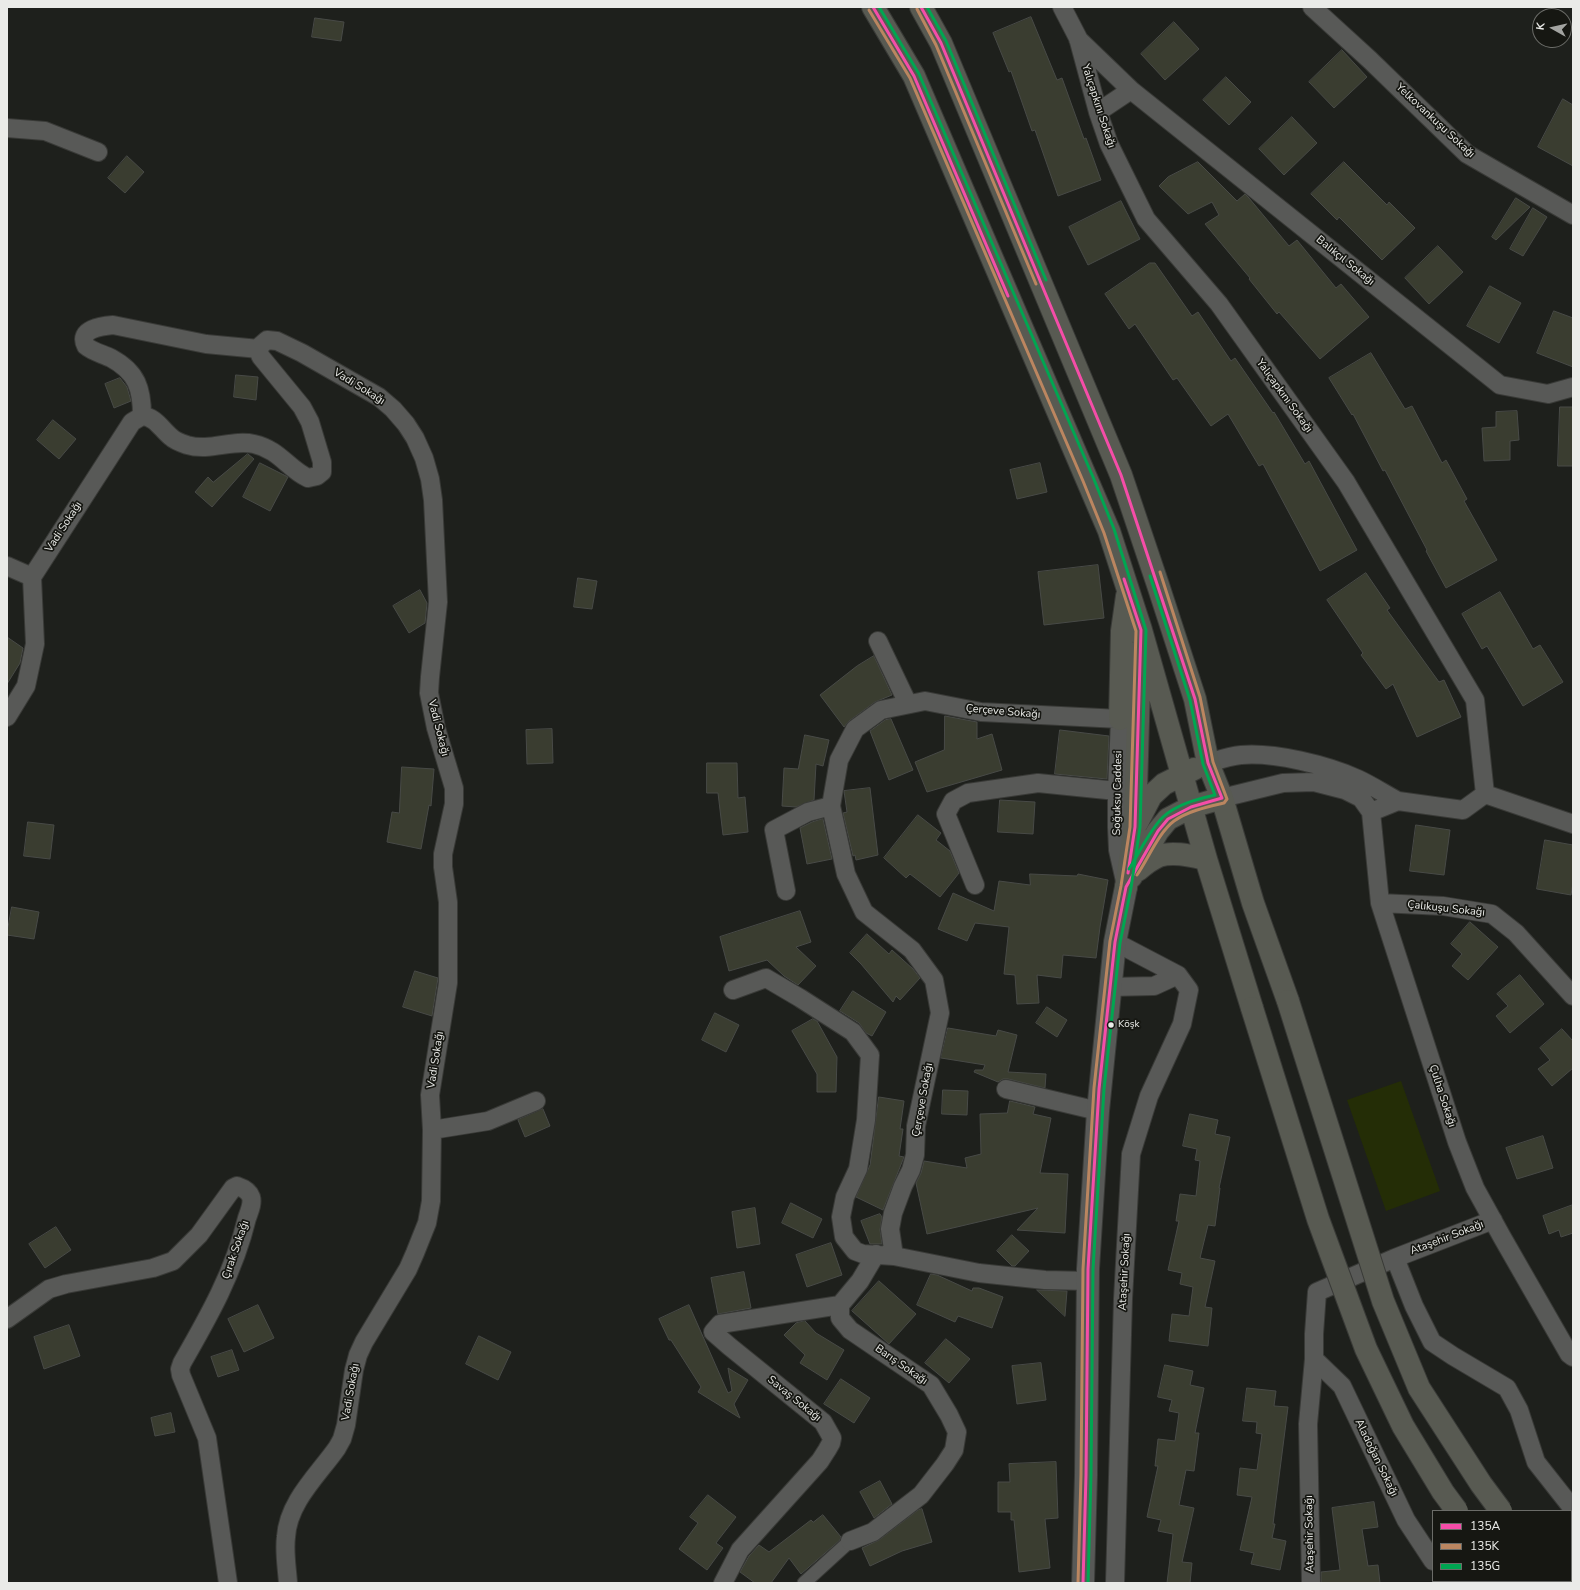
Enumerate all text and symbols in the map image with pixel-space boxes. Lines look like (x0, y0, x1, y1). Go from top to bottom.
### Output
north arrow (1532, 8, 1572, 48)
text: K (1533, 22, 1549, 31)
street label: Yalıçapkını Sokağı (1078, 62, 1118, 150)
street label: Yelkovankuşu Sokağı (1393, 81, 1477, 161)
street label: Balıkçıl Sokağı (1313, 233, 1377, 289)
street label: Yalıçapkını Sokağı (1253, 357, 1315, 435)
street label: Vadi Sokağı (331, 366, 387, 408)
street label: Vadi Sokağı (43, 499, 85, 555)
street label: Vadi Sokağı (425, 698, 451, 758)
street label: Çerçeve Sokağı (965, 702, 1041, 722)
street label: Soğuksu Caddesi (1111, 751, 1125, 835)
street label: Çalıkuşu Sokağı (1407, 898, 1485, 920)
place label: Köşk (1118, 1019, 1140, 1031)
marker: Köşk (1106, 1020, 1116, 1030)
street label: Vadi Sokağı (425, 1030, 447, 1090)
street label: Çerçeve Sokağı (910, 1062, 936, 1138)
street label: Çulha Sokağı (1426, 1063, 1458, 1129)
street label: Ataşehir Sokağı (1408, 1218, 1486, 1258)
street label: Çırak Sokağı (220, 1219, 252, 1281)
street label: Ataşehir Sokağı (1116, 1233, 1134, 1311)
street label: Barış Sokağı (872, 1342, 930, 1388)
street label: Vadi Sokağı (339, 1362, 363, 1422)
street label: Savaş Sokağı (765, 1373, 823, 1425)
street label: Aladoğan Sokağı (1352, 1417, 1400, 1499)
street label: Ataşehir Sokağı (1303, 1495, 1317, 1573)
legend (1432, 1510, 1572, 1582)
text: 135A (1470, 1518, 1500, 1534)
text: 135K (1470, 1538, 1499, 1554)
text: 135G (1470, 1558, 1500, 1574)

